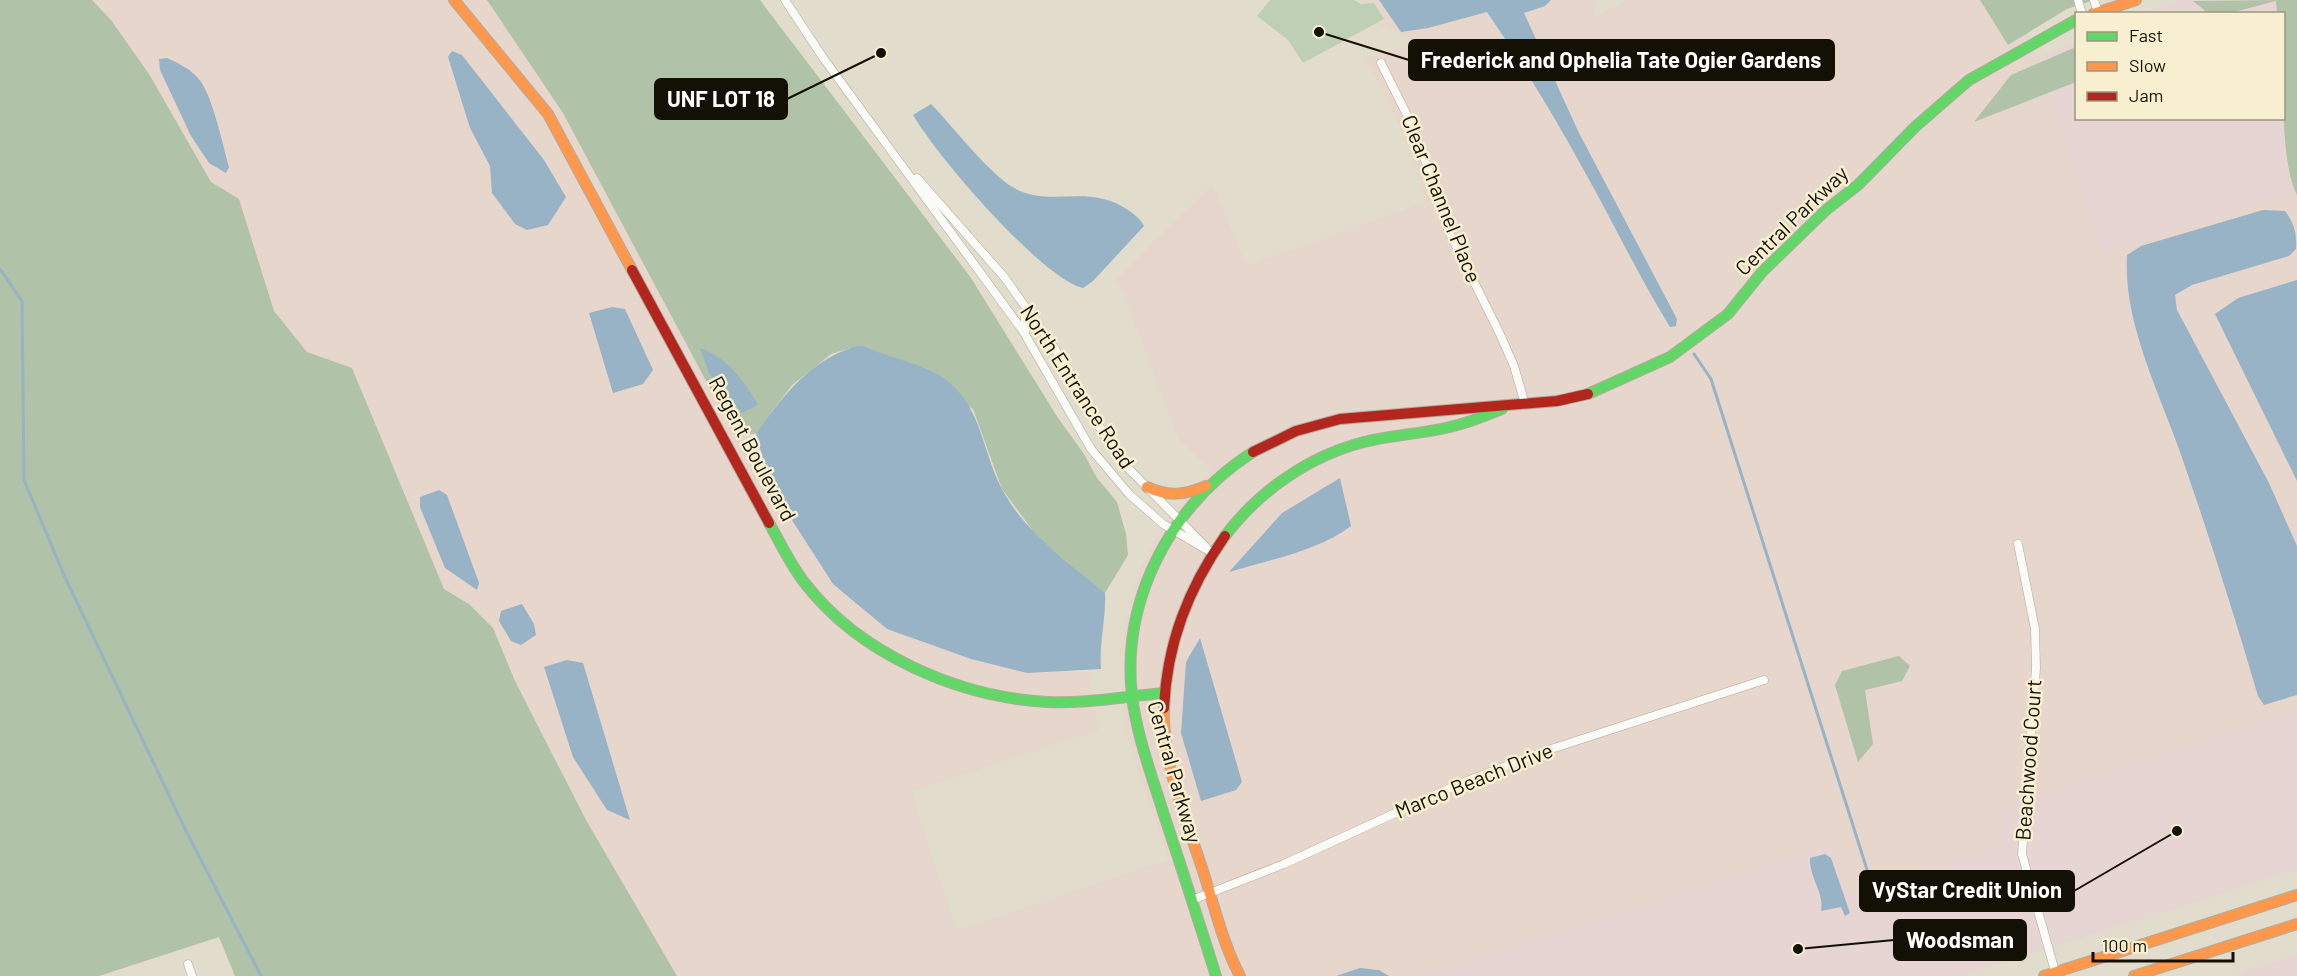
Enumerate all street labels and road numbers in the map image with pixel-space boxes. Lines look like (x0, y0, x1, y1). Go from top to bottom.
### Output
street label: Clear Channel Place (1397, 111, 1487, 286)
street label: Central Parkway (1730, 160, 1853, 280)
street label: North Entrance Road (1016, 299, 1141, 473)
street label: Regent Boulevard (705, 371, 802, 525)
street label: Beachwood Court (2009, 679, 2046, 841)
street label: Central Parkway (1143, 698, 1208, 846)
street label: Marco Beach Drive (1391, 737, 1556, 823)

